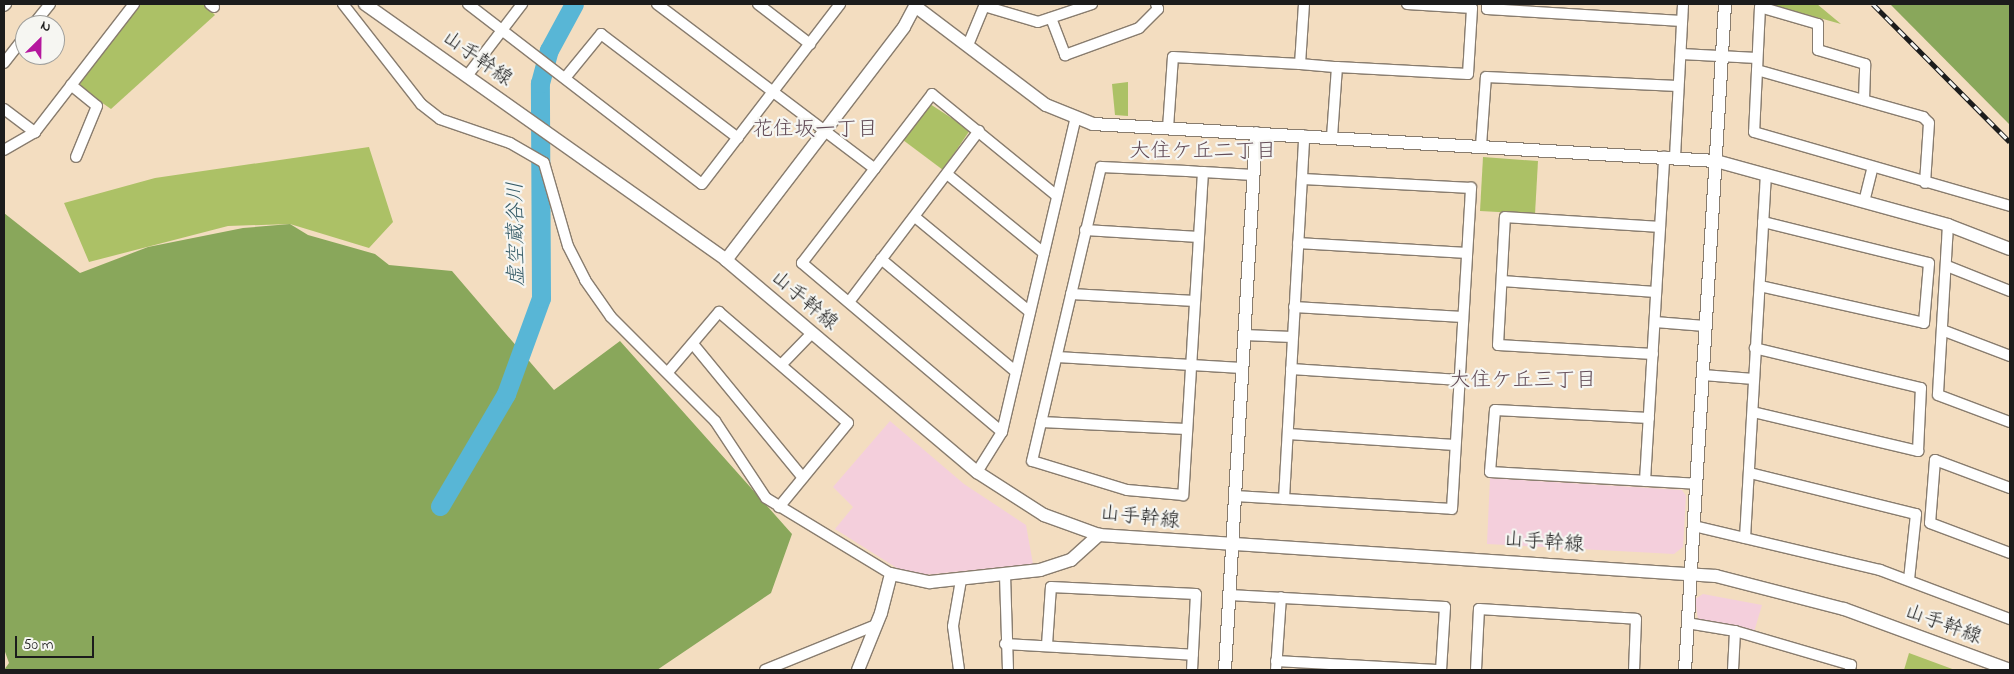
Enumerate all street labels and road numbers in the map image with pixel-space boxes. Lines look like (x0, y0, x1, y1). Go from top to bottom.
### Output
street label: 山手幹線 (437, 26, 517, 92)
street label: 山手幹線 (766, 266, 842, 336)
street label: 山手幹線 (1099, 502, 1181, 534)
street label: 山手幹線 (1503, 528, 1585, 558)
street label: 山手幹線 (1901, 600, 1985, 650)

